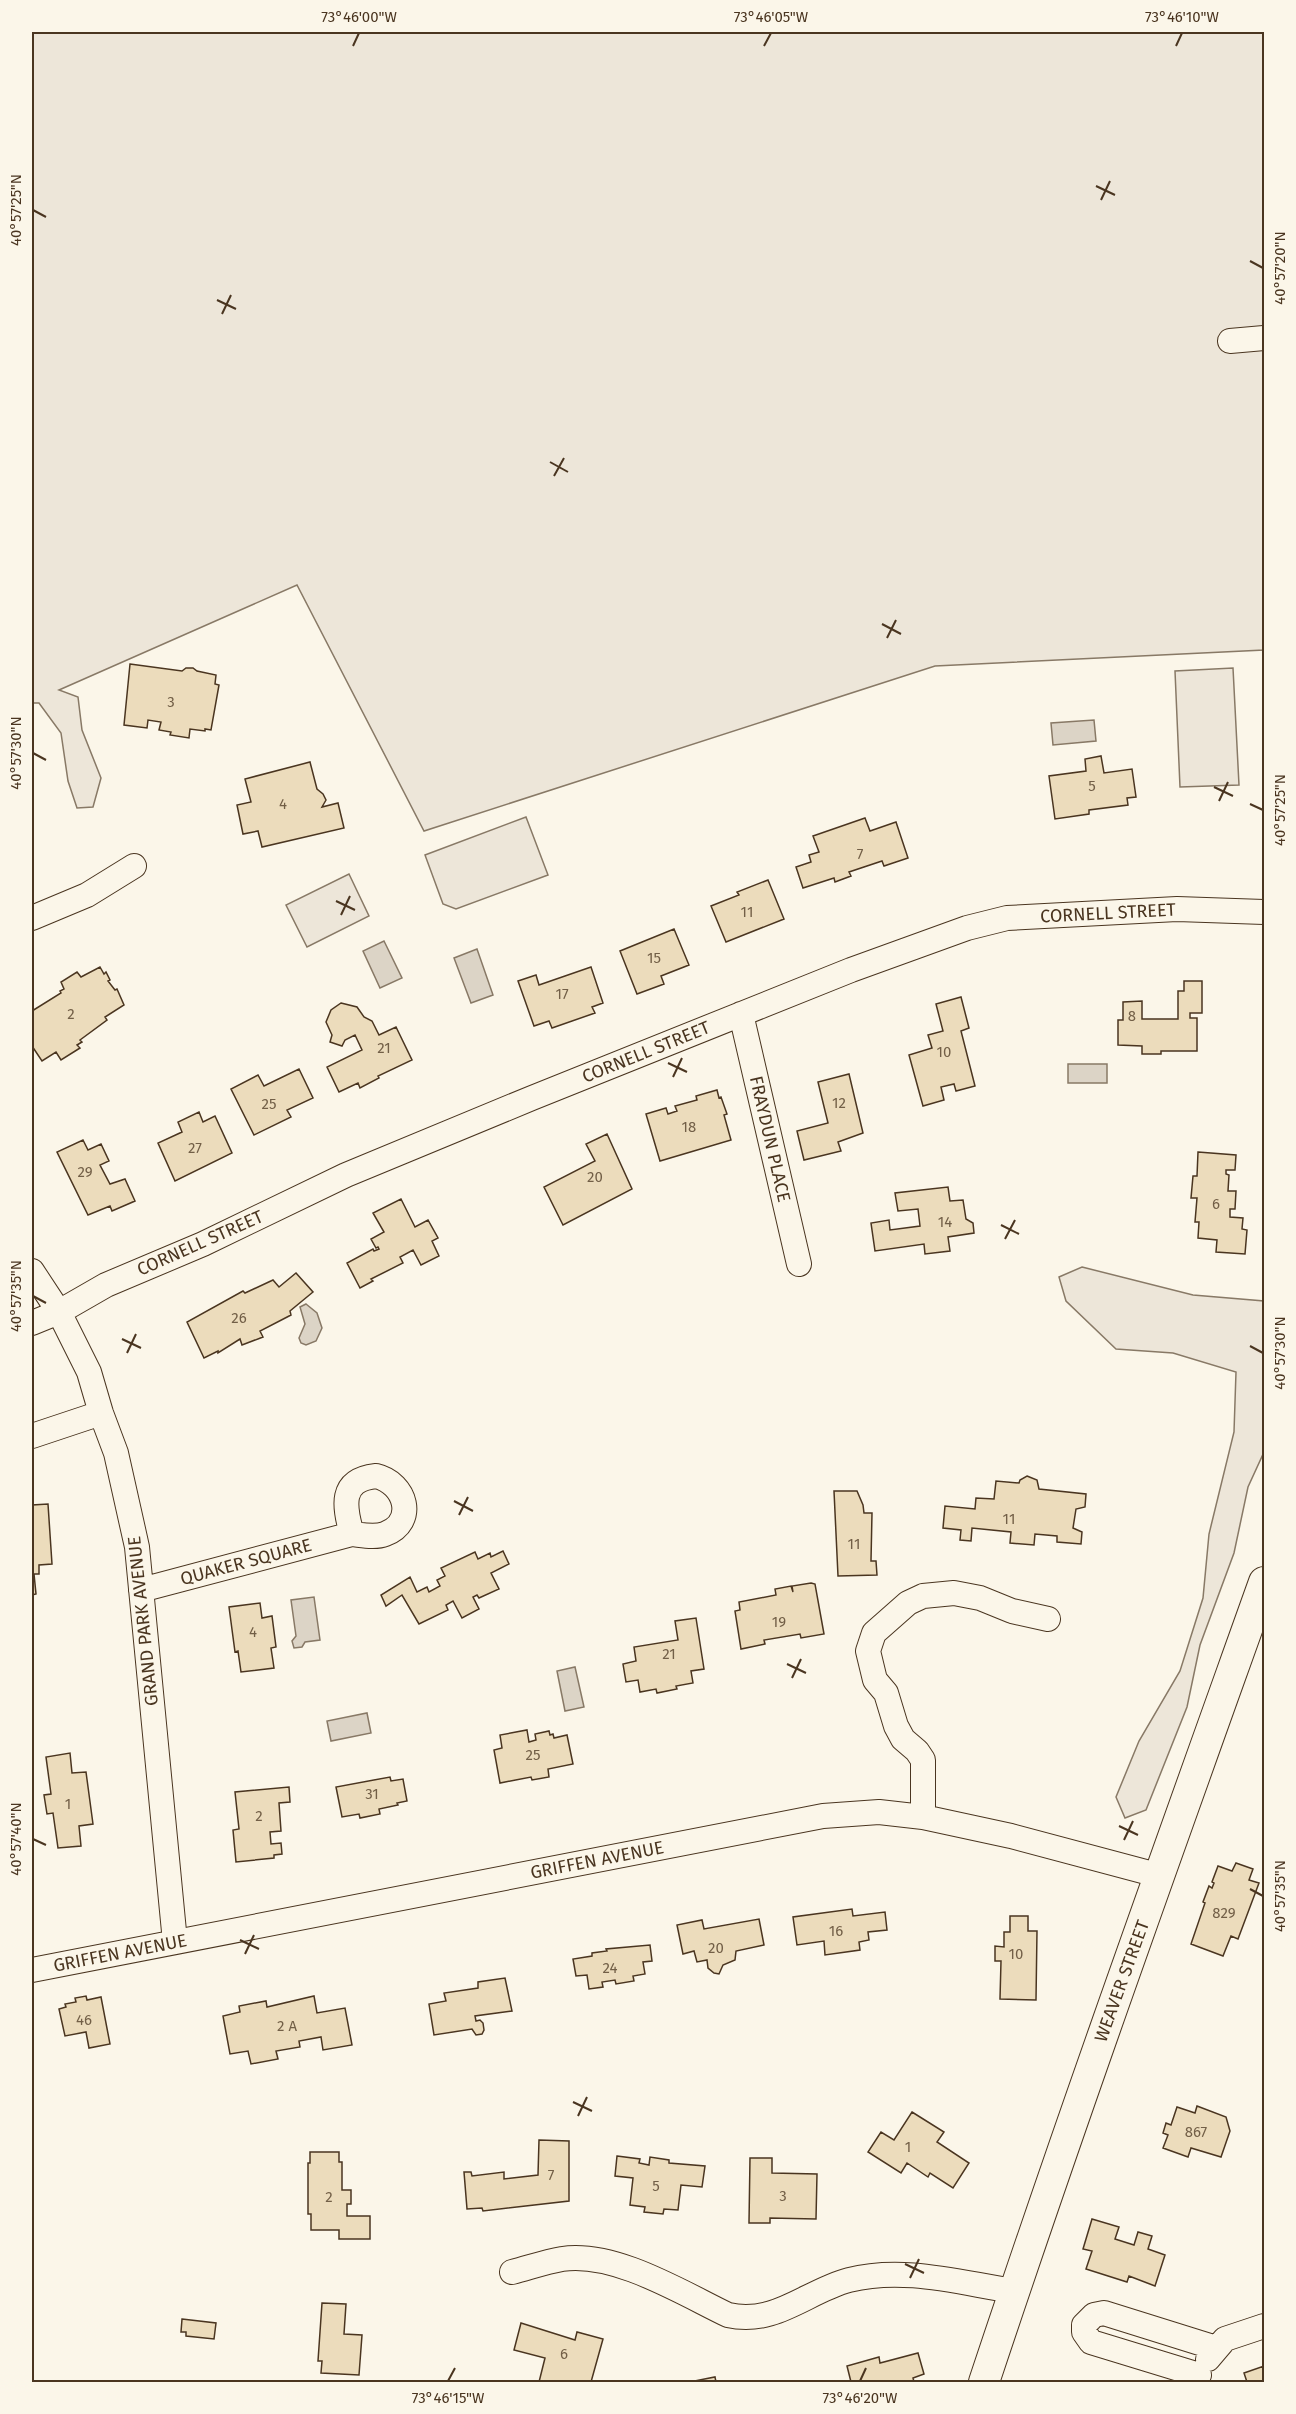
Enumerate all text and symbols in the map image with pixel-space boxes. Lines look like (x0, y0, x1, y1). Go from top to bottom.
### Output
text: 73°46'00"W (321, 8, 397, 26)
text: 73°46'05"W (734, 8, 809, 26)
text: 73°46'10"W (1145, 8, 1220, 26)
text: 40°57'25"N (7, 174, 25, 246)
text: 40°57'20"N (1271, 231, 1289, 305)
house number: 3 (167, 693, 175, 711)
text: 40°57'30"N (7, 716, 25, 790)
text: 40°57'25"N (1271, 774, 1289, 846)
house number: 5 (1088, 777, 1096, 795)
house number: 4 (279, 795, 287, 813)
house number: 7 (857, 845, 864, 863)
street label: CORNELL STREET (1040, 898, 1177, 928)
house number: 11 (741, 903, 753, 921)
house number: 15 (647, 949, 661, 967)
house number: 17 (555, 985, 569, 1003)
house number: 2 (67, 1005, 75, 1023)
house number: 8 (1128, 1007, 1136, 1025)
street label: CORNELL STREET (579, 1016, 714, 1088)
house number: 21 (377, 1039, 391, 1057)
house number: 10 (937, 1043, 951, 1061)
street label: FRAYDUN PLACE (745, 1074, 795, 1204)
house number: 12 (832, 1094, 846, 1112)
house number: 25 (262, 1095, 276, 1113)
house number: 18 (682, 1118, 696, 1136)
house number: 27 (188, 1139, 202, 1157)
house number: 29 (77, 1163, 93, 1181)
house number: 20 (587, 1168, 603, 1186)
house number: 6 (1212, 1195, 1220, 1213)
street label: CORNELL STREET (133, 1205, 267, 1281)
house number: 14 (938, 1213, 952, 1231)
text: 40°57'35"N (7, 1260, 25, 1332)
house number: 26 (231, 1309, 247, 1327)
text: 40°57'30"N (1271, 1316, 1289, 1390)
house number: 11 (1003, 1510, 1015, 1528)
street label: QUAKER SQUARE (178, 1534, 314, 1590)
street label: GRAND PARK AVENUE (123, 1535, 163, 1707)
house number: 11 (848, 1535, 860, 1553)
house number: 19 (772, 1613, 786, 1631)
house number: 4 (249, 1623, 257, 1641)
house number: 21 (662, 1645, 676, 1663)
house number: 25 (526, 1746, 540, 1764)
house number: 31 (365, 1785, 379, 1803)
house number: 1 (65, 1795, 71, 1813)
text: 40°57'40"N (7, 1802, 25, 1876)
house number: 2 (255, 1807, 263, 1825)
street label: GRIFFEN AVENUE (528, 1836, 666, 1884)
text: 40°57'35"N (1271, 1860, 1289, 1932)
house number: 829 (1212, 1904, 1236, 1922)
street label: WEAVER STREET (1090, 1916, 1154, 2045)
house number: 16 (829, 1922, 843, 1940)
street label: GRIFFEN AVENUE (51, 1929, 189, 1977)
house number: 20 (708, 1939, 724, 1957)
house number: 10 (1009, 1945, 1023, 1963)
house number: 24 (602, 1959, 618, 1977)
house number: 46 (76, 2011, 92, 2029)
house number: 2 A (277, 2017, 297, 2035)
house number: 867 (1185, 2123, 1208, 2141)
house number: 1 (905, 2138, 911, 2156)
house number: 7 (548, 2166, 555, 2184)
house number: 5 (652, 2177, 660, 2195)
house number: 3 (779, 2187, 787, 2205)
house number: 2 (325, 2188, 333, 2206)
house number: 6 (560, 2345, 568, 2363)
text: 73°46'15"W (412, 2389, 485, 2407)
text: 73°46'20"W (823, 2389, 898, 2407)

